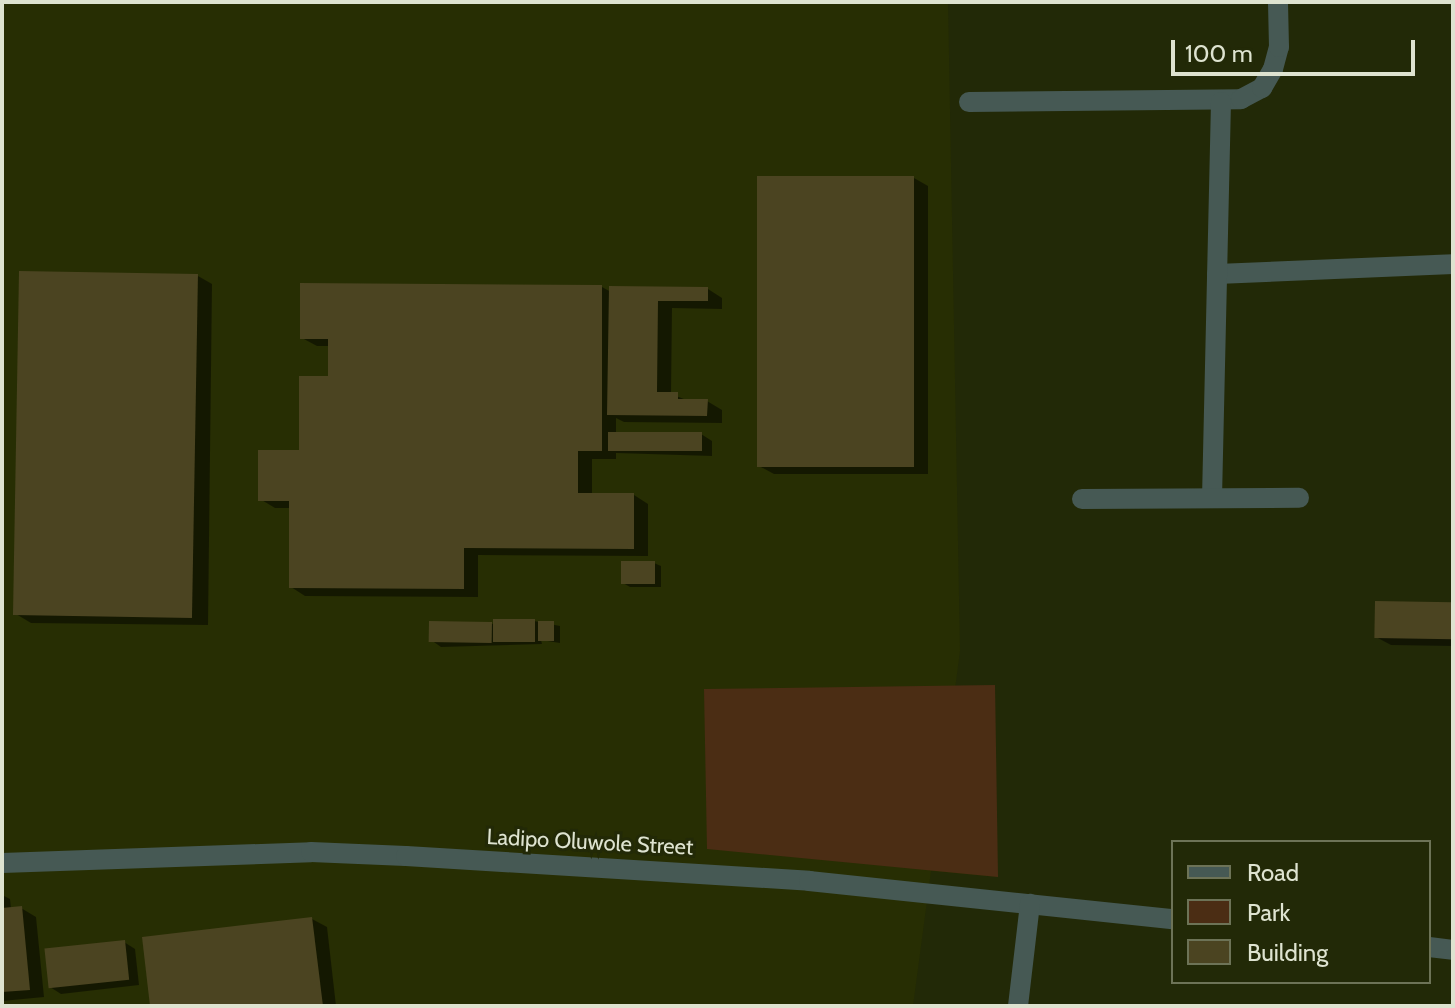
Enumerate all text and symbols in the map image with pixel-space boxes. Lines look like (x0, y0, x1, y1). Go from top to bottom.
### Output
scale bar (1175, 24, 1419, 74)
text: 100 m (1185, 39, 1253, 68)
street label: Ladipo Oluwole Street (486, 823, 694, 861)
legend (1171, 840, 1431, 984)
text: Road (1247, 858, 1299, 887)
text: Park (1247, 898, 1290, 927)
text: Building (1247, 938, 1328, 967)

